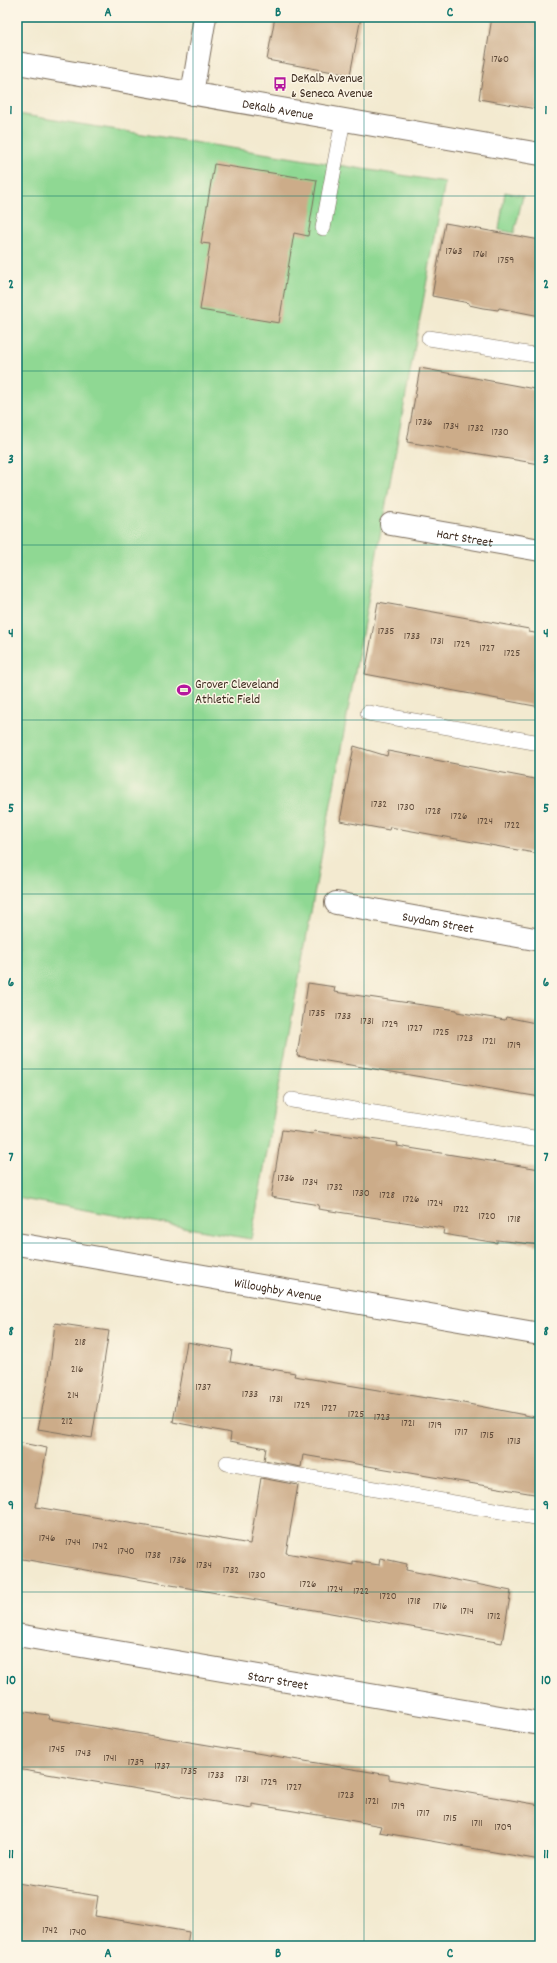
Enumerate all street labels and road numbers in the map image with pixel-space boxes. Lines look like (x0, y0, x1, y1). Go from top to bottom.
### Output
street label: DeKalb Avenue (241, 95, 315, 126)
street label: Hart Street (435, 525, 494, 554)
street label: Suydam Street (401, 908, 475, 940)
street label: Willoughby Avenue (232, 1275, 323, 1308)
street label: Starr Street (246, 1667, 310, 1696)

